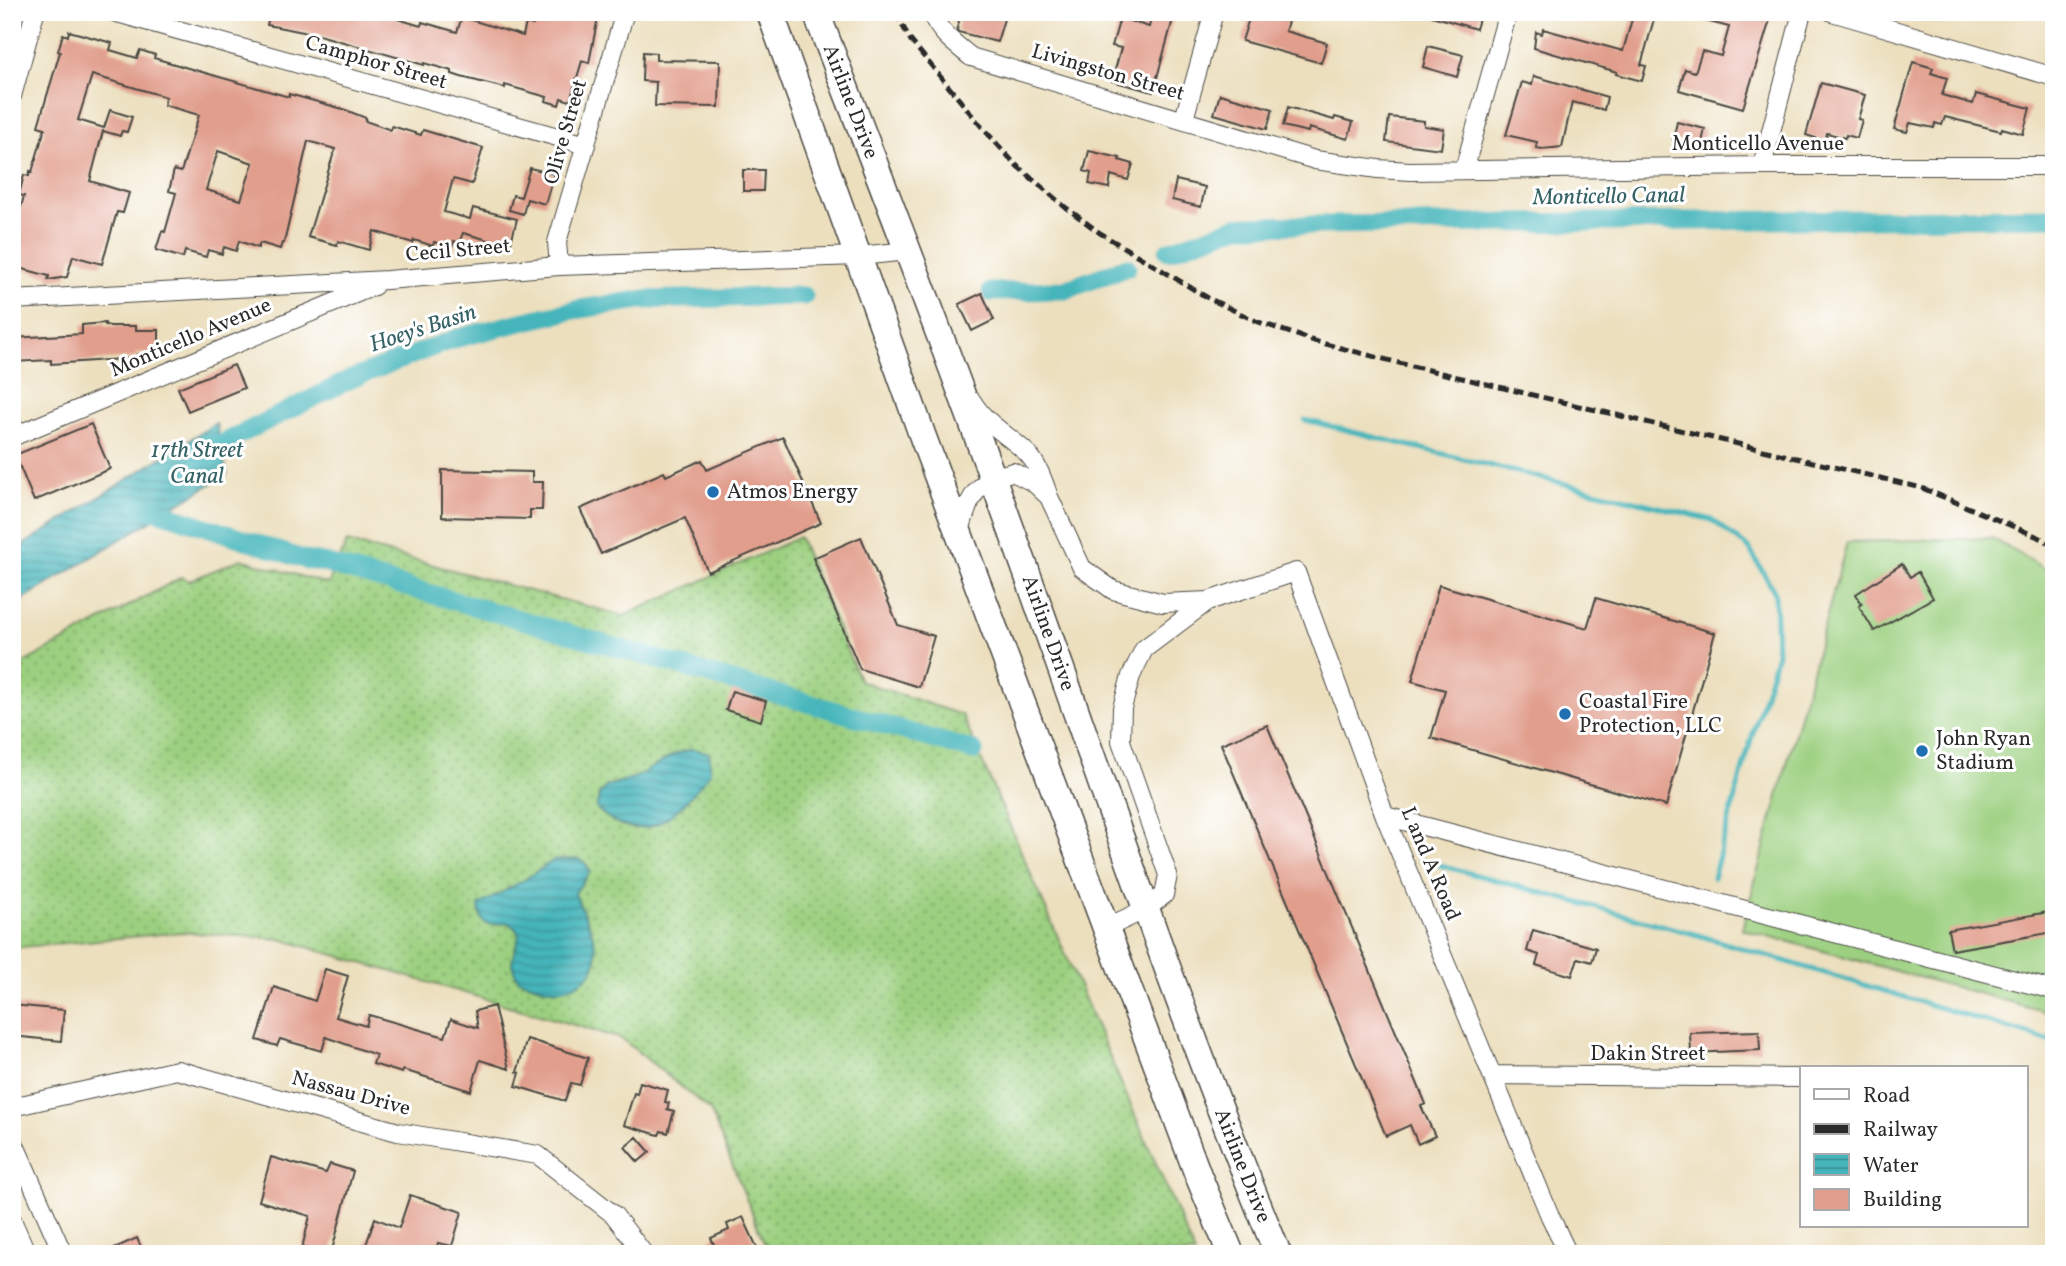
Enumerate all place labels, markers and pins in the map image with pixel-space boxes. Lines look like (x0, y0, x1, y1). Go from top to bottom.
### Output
place label: Atmos Energy (727, 478, 858, 507)
marker: Atmos Energy (705, 484, 721, 500)
place label: Coastal Fire Protection, LLC (1579, 688, 1722, 741)
marker: Coastal Fire Protection, LLC (1557, 706, 1573, 722)
place label: John Ryan Stadium (1936, 725, 2031, 778)
marker: John Ryan Stadium (1914, 743, 1930, 759)

